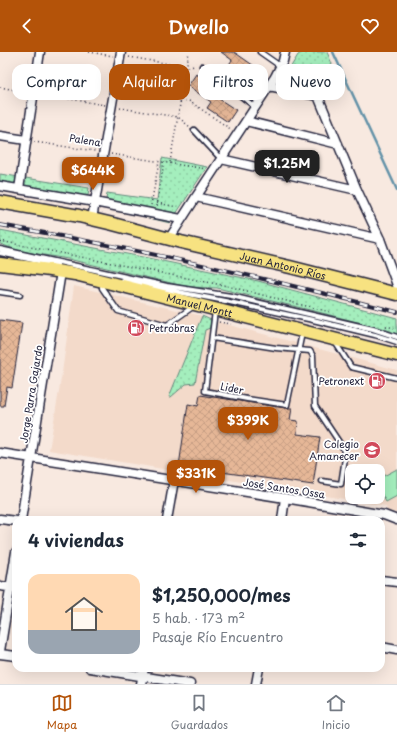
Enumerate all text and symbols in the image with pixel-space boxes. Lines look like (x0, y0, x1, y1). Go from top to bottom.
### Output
text: Dwello (168, 13, 229, 40)
icon: back (16, 15, 38, 37)
icon: heart (359, 15, 381, 37)
chip: Comprar (12, 64, 101, 100)
chip: Alquilar (109, 64, 190, 100)
chip: Filtros (198, 64, 268, 100)
chip: Nuevo (276, 64, 345, 100)
street label: Palena (68, 130, 103, 150)
pin: $1.25M (254, 150, 320, 184)
text: $1.25M (263, 153, 311, 172)
pin: $644K (65, 157, 121, 191)
text: $644K (71, 160, 115, 179)
street label: Juan Antonio Ríos (238, 248, 328, 283)
street label: Manuel Montt (165, 289, 234, 320)
fuel station icon: Petrobras (126, 318, 146, 338)
place label: Petrobras (149, 320, 195, 335)
street label: Jorge Parra Gajardo (15, 343, 46, 444)
fuel station icon: Petronext (367, 371, 387, 391)
place label: Petronext (319, 373, 364, 388)
street label: Lider (219, 378, 245, 397)
pin: $399K (220, 407, 276, 441)
text: $399K (227, 410, 269, 429)
place label: Colegio Amanecer (309, 436, 359, 463)
school or university icon: Colegio Amanecer (362, 440, 382, 460)
pin: $331K (168, 460, 224, 494)
text: $331K (176, 463, 216, 482)
map controls (345, 464, 385, 504)
button: locate (345, 464, 385, 504)
street label: José Santos Ossa (242, 474, 327, 502)
text: 4 viviendas (28, 527, 124, 553)
icon: filters (347, 529, 369, 551)
text: $1,250,000/mes (152, 582, 290, 608)
icon: home (60, 590, 108, 638)
text: 5 hab. · 173 m² (152, 608, 245, 627)
text: Pasaje Río Encuentro (152, 627, 283, 646)
tab: Mapa (47, 692, 77, 733)
tab: Guardados (171, 692, 228, 733)
tab: Inicio (322, 692, 350, 733)

